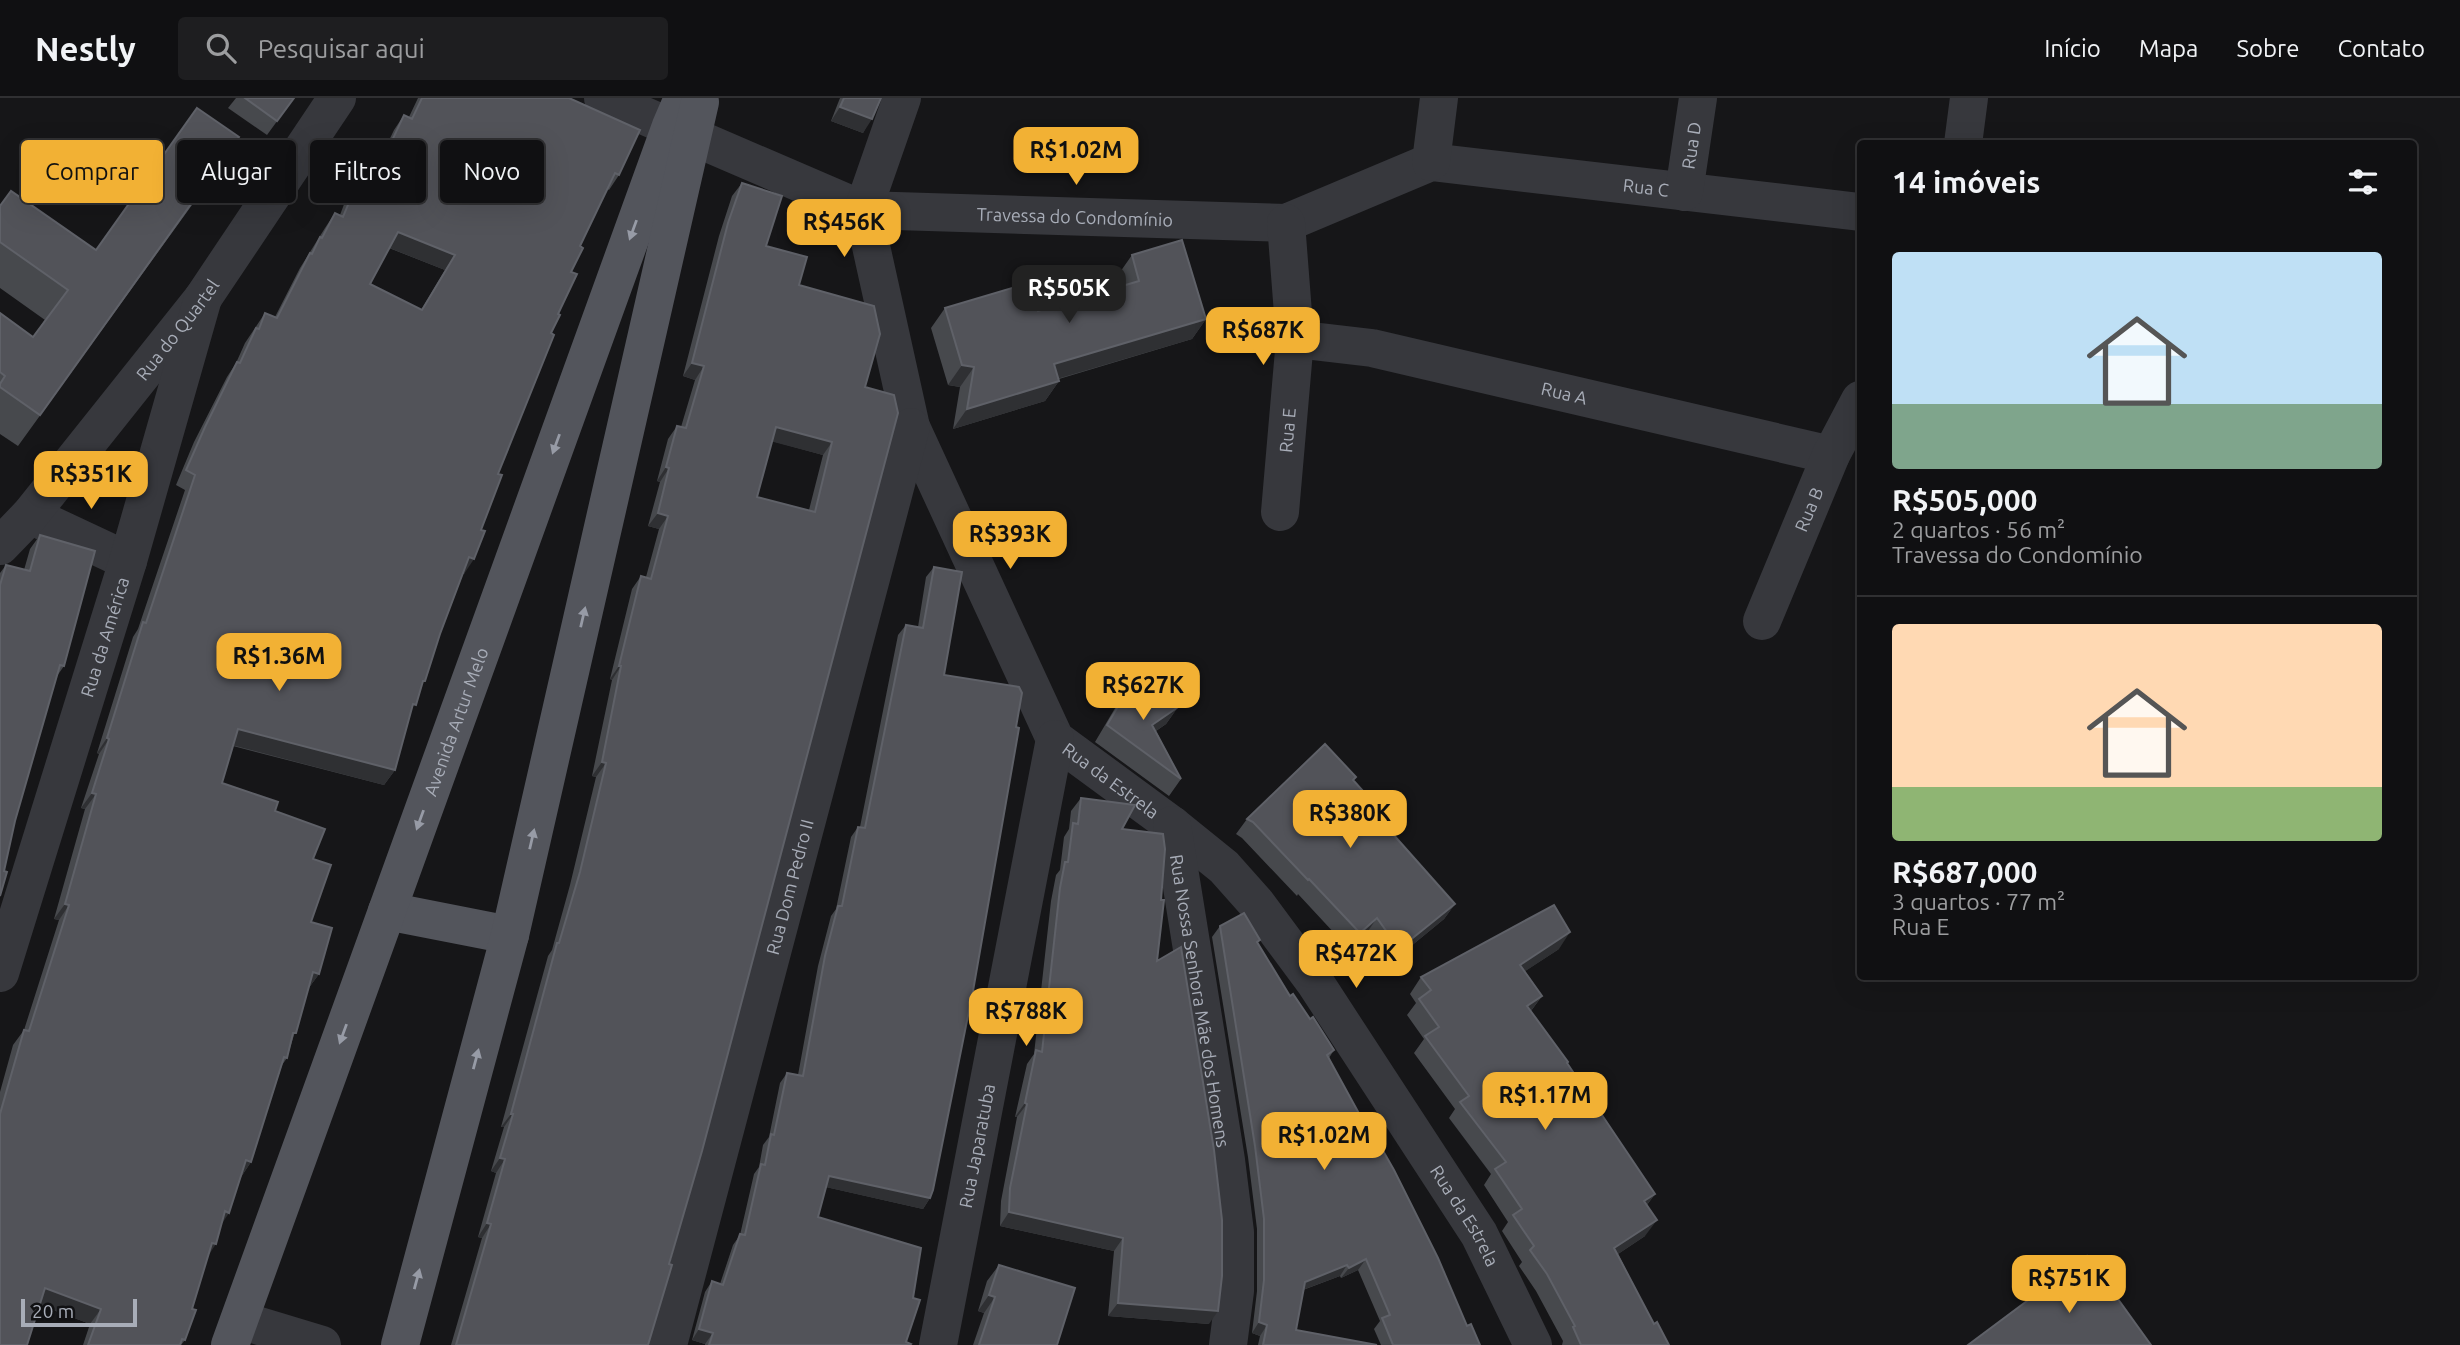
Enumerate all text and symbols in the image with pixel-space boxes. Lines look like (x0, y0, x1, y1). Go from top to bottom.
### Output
search box (178, 17, 668, 80)
icon: search (202, 29, 240, 67)
text: Nestly (35, 30, 136, 67)
text: Pesquisar aqui (258, 34, 425, 63)
text: Início (2044, 35, 2101, 62)
text: Mapa (2139, 35, 2198, 62)
text: Sobre (2236, 35, 2299, 62)
text: Contato (2337, 35, 2425, 62)
street label: Rua D (1678, 120, 1704, 171)
pin: R$1.02M (1011, 127, 1141, 187)
text: R$1.02M (1029, 137, 1123, 162)
chip: Comprar (21, 140, 163, 203)
chip: Alugar (177, 140, 296, 203)
chip: Filtros (310, 140, 426, 203)
chip: Novo (440, 140, 544, 203)
icon: filters (2344, 163, 2382, 201)
text: 14 imóveis (1892, 165, 2040, 199)
street label: Rua C (1622, 174, 1670, 200)
pin: R$456K (787, 200, 901, 259)
street label: Travessa do Condomínio (976, 203, 1173, 230)
text: R$456K (803, 209, 885, 234)
one-way arrow (627, 220, 638, 241)
pin: R$505K (1012, 266, 1126, 325)
street label: Rua do Quartel (132, 275, 223, 384)
text: R$505K (1028, 275, 1110, 300)
icon: home (2074, 298, 2200, 424)
pin: R$687K (1206, 308, 1320, 367)
text: R$687K (1222, 317, 1304, 342)
street label: Rua A (1539, 378, 1590, 408)
street label: Rua E (1275, 407, 1299, 454)
one-way arrow (550, 434, 561, 455)
pin: R$351K (34, 452, 148, 511)
text: R$351K (50, 461, 132, 486)
text: R$505,000 (1892, 483, 2038, 517)
street label: Rua B (1790, 484, 1827, 534)
pin: R$393K (953, 512, 1067, 571)
text: 2 quartos · 56 m² (1892, 517, 2065, 542)
text: R$393K (969, 521, 1051, 546)
text: Travessa do Condomínio (1892, 542, 2143, 567)
street label: Rua da América (76, 574, 132, 699)
one-way arrow (577, 606, 588, 628)
pin: R$1.36M (214, 634, 344, 693)
text: R$1.36M (232, 643, 326, 668)
street label: Avenida Artur Melo (420, 645, 492, 798)
pin: R$627K (1086, 662, 1200, 722)
icon: home (2074, 670, 2200, 796)
text: R$627K (1102, 672, 1184, 697)
street label: Rua da Estrela (1059, 738, 1163, 822)
pin: R$380K (1293, 790, 1407, 850)
text: R$380K (1309, 800, 1391, 825)
one-way arrow (414, 809, 425, 830)
street label: Rua Dom Pedro II (762, 817, 817, 957)
one-way arrow (526, 828, 537, 850)
street label: Rua Nossa Senhora Mãe dos Homens (1167, 853, 1234, 1149)
text: R$687,000 (1892, 855, 2038, 889)
text: 3 quartos · 77 m² (1892, 889, 2065, 914)
text: Rua E (1892, 914, 1949, 939)
pin: R$472K (1299, 930, 1413, 990)
text: R$472K (1315, 940, 1397, 965)
pin: R$788K (969, 988, 1083, 1048)
text: R$788K (985, 998, 1067, 1023)
one-way arrow (337, 1023, 348, 1044)
one-way arrow (471, 1048, 482, 1070)
pin: R$1.17M (1480, 1072, 1610, 1132)
street label: Rua Japaratuba (955, 1082, 998, 1209)
text: R$1.17M (1498, 1082, 1592, 1107)
pin: R$1.02M (1259, 1112, 1389, 1172)
text: R$1.02M (1277, 1122, 1371, 1147)
street label: Rua da Estrela (1427, 1161, 1503, 1269)
pin: R$751K (2012, 1256, 2126, 1315)
text: R$751K (2028, 1265, 2110, 1290)
one-way arrow (413, 1268, 423, 1289)
scale bar (21, 1296, 136, 1328)
text: 20 m (32, 1300, 74, 1322)

